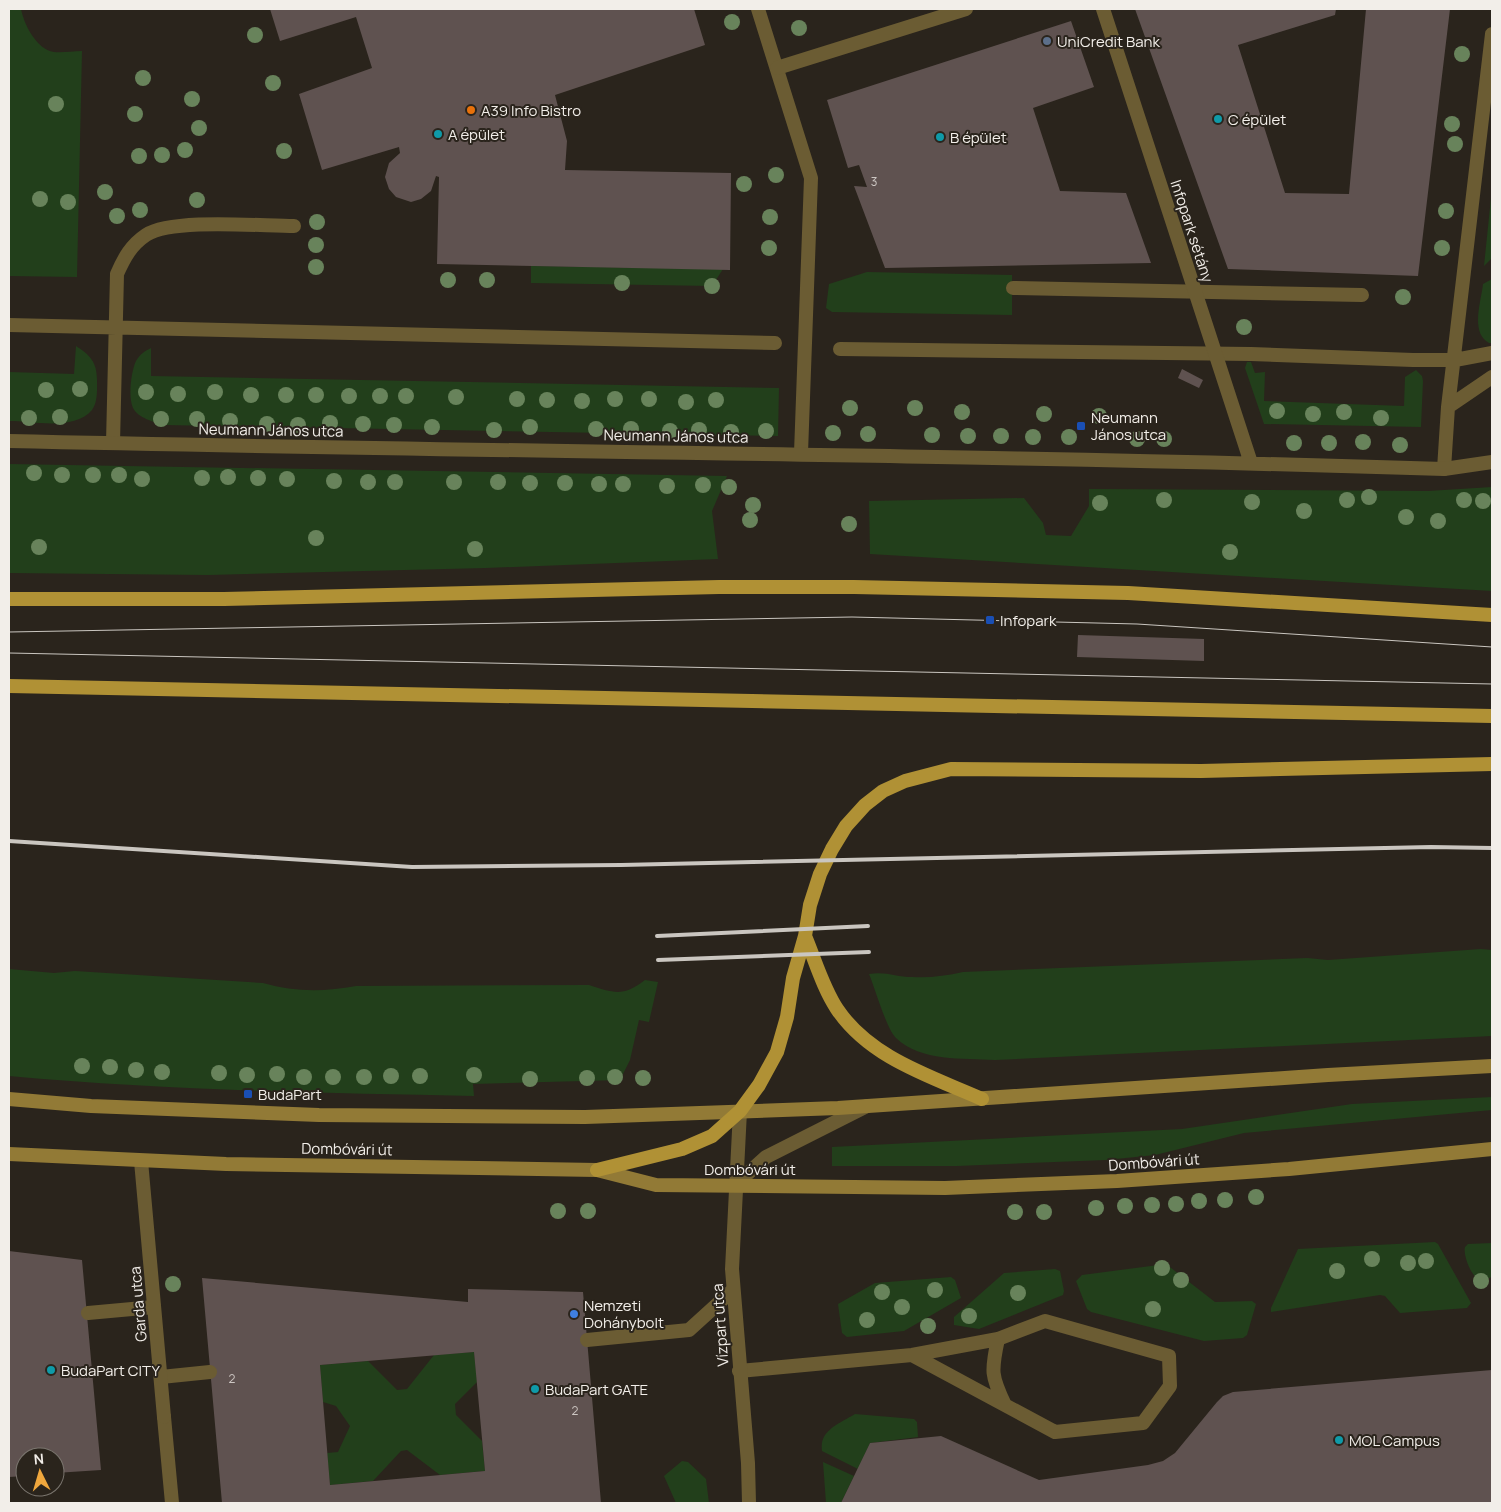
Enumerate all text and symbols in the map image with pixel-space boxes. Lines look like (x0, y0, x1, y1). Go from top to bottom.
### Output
place label: UniCredit Bank (1057, 31, 1161, 52)
marker: UniCredit Bank (1041, 35, 1053, 47)
place label: A39 Info Bistro (481, 100, 581, 121)
marker: A39 Info Bistro (465, 104, 477, 116)
place label: C épület (1228, 109, 1286, 130)
marker: C épület (1212, 113, 1224, 125)
place label: A épület (448, 124, 505, 145)
place label: B épület (950, 127, 1007, 148)
marker: A épület (432, 128, 444, 140)
marker: B épület (934, 131, 946, 143)
house number: 3 (871, 173, 877, 190)
street label: Infopark sétány (1166, 177, 1219, 285)
place label: Neumann János utca (1091, 407, 1166, 445)
street label: Neumann János utca (198, 418, 344, 442)
marker: Neumann János utca (1075, 420, 1087, 432)
street label: Neumann János utca (603, 424, 749, 448)
place label: Infopark (1000, 610, 1057, 631)
marker: Infopark (984, 614, 996, 626)
place label: BudaPart (258, 1084, 322, 1105)
marker: BudaPart (242, 1088, 254, 1100)
street label: Dombóvári út (301, 1138, 393, 1160)
street label: Dombóvári út (1108, 1148, 1200, 1176)
street label: Dombóvári út (704, 1159, 796, 1180)
street label: Garda utca (124, 1265, 152, 1343)
street label: Vízpart utca (707, 1283, 733, 1367)
place label: Nemzeti Dohánybolt (584, 1295, 664, 1333)
marker: Nemzeti Dohánybolt (568, 1308, 580, 1320)
place label: BudaPart CITY (61, 1360, 160, 1381)
marker: BudaPart CITY (45, 1364, 57, 1376)
house number: 2 (229, 1370, 236, 1387)
place label: BudaPart GATE (545, 1379, 648, 1400)
marker: BudaPart GATE (529, 1383, 541, 1395)
house number: 2 (572, 1402, 579, 1419)
place label: MOL Campus (1349, 1430, 1440, 1451)
marker: MOL Campus (1333, 1434, 1345, 1446)
north arrow (15, 1447, 65, 1497)
text: N (33, 1449, 45, 1468)

